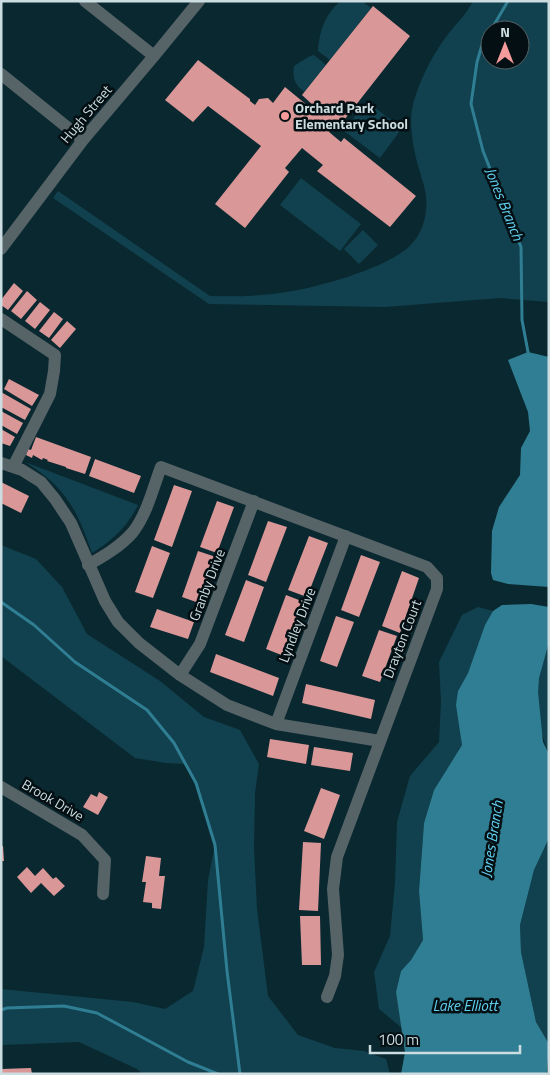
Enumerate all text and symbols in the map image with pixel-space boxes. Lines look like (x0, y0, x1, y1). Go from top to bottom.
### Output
north arrow (480, 20, 530, 70)
text: N (500, 21, 510, 42)
street label: Hugh Street (55, 80, 116, 148)
place label: Orchard Park Elementary School (295, 97, 408, 134)
marker: Orchard Park Elementary School (279, 110, 291, 122)
water label: Jones Branch (479, 164, 530, 244)
street label: Granby Drive (183, 546, 230, 624)
street label: Lyndley Drive (273, 584, 320, 665)
street label: Drayton Court (377, 596, 426, 681)
street label: Brook Drive (18, 773, 88, 826)
water label: Jones Branch (474, 799, 509, 879)
water label: Lake Elliott (433, 994, 499, 1017)
scale bar (370, 1022, 520, 1054)
text: 100 m (378, 1028, 419, 1051)

